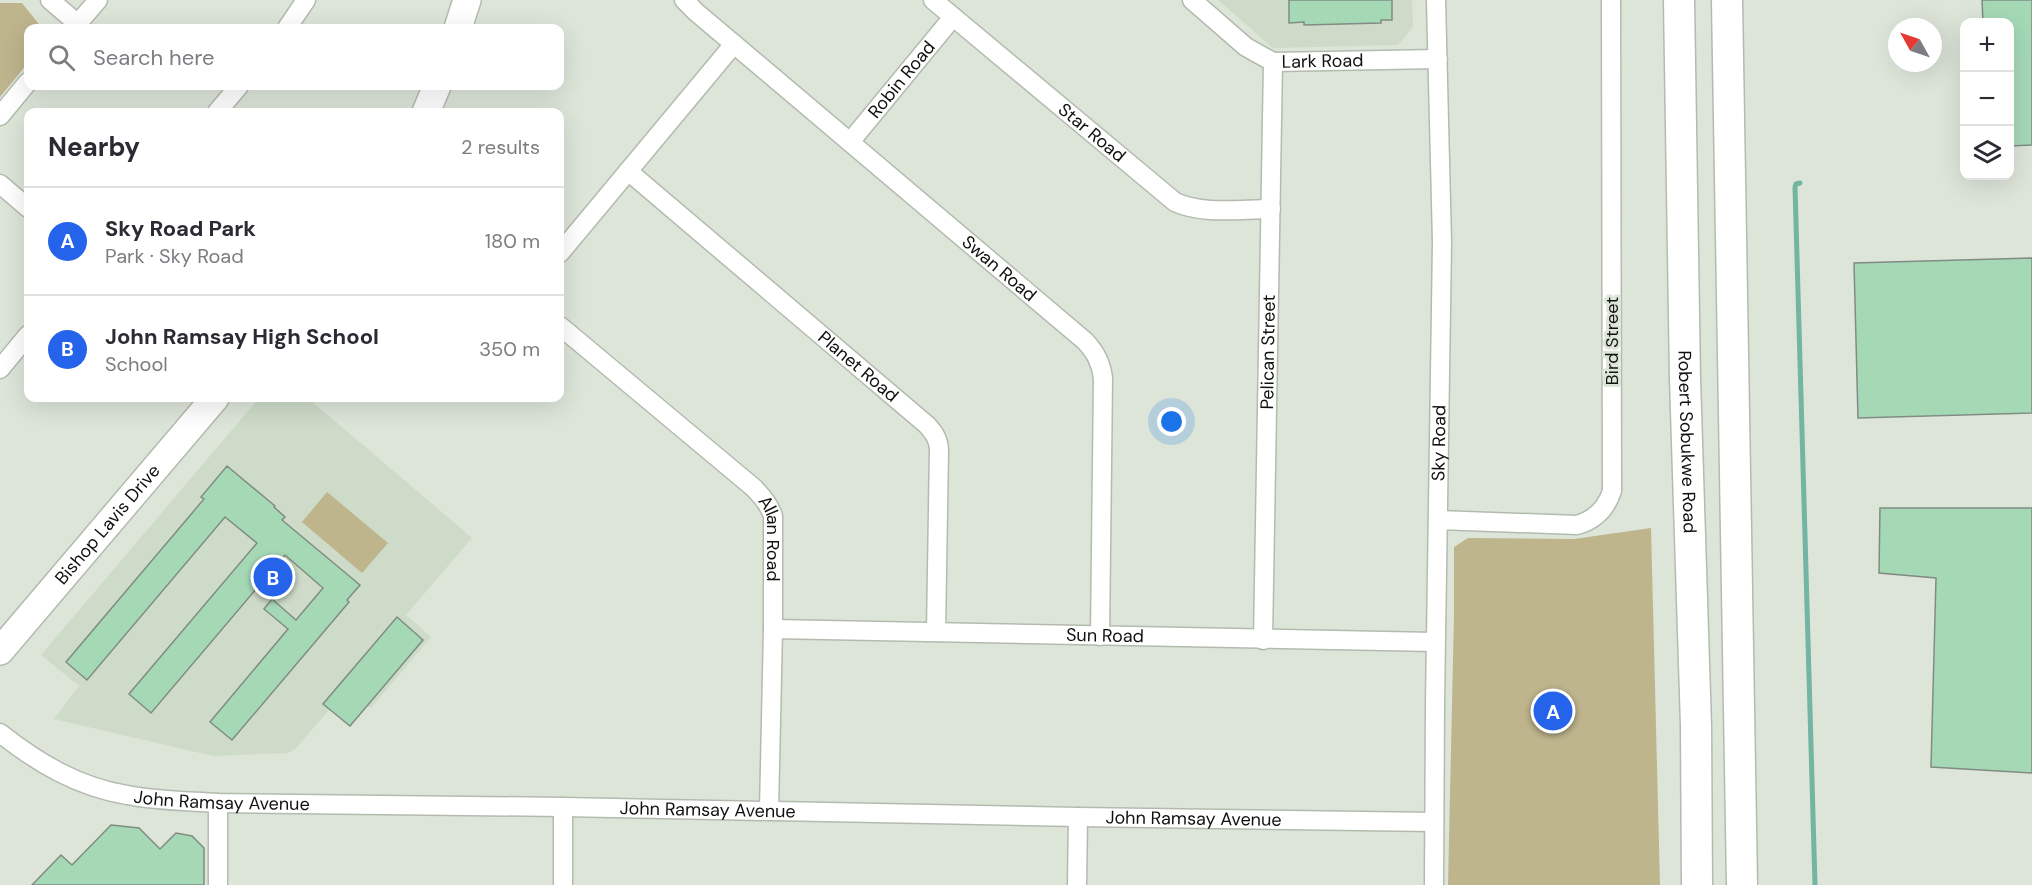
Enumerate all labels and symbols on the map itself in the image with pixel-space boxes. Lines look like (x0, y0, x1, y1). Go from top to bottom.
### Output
north arrow (1888, 18, 1942, 72)
street label: Robin Road (863, 36, 941, 123)
street label: Lark Road (1281, 48, 1364, 74)
street label: Star Road (1053, 98, 1131, 168)
street label: Swan Road (957, 230, 1042, 307)
street label: Pelican Street (1255, 294, 1281, 410)
street label: Bird Street (1600, 297, 1624, 385)
street label: Planet Road (813, 326, 903, 407)
street label: Robert Sobukwe Road (1673, 350, 1702, 534)
street label: Sky Road (1426, 405, 1452, 481)
your location (1157, 407, 1186, 436)
street label: Bishop Lavis Drive (50, 459, 165, 590)
street label: Allan Road (753, 491, 785, 582)
pin: B (254, 554, 292, 600)
street label: Sun Road (1066, 623, 1144, 648)
pin: A (1534, 688, 1572, 734)
street label: John Ramsay Avenue (132, 784, 310, 816)
street label: John Ramsay Avenue (619, 796, 796, 824)
street label: John Ramsay Avenue (1105, 805, 1282, 832)

